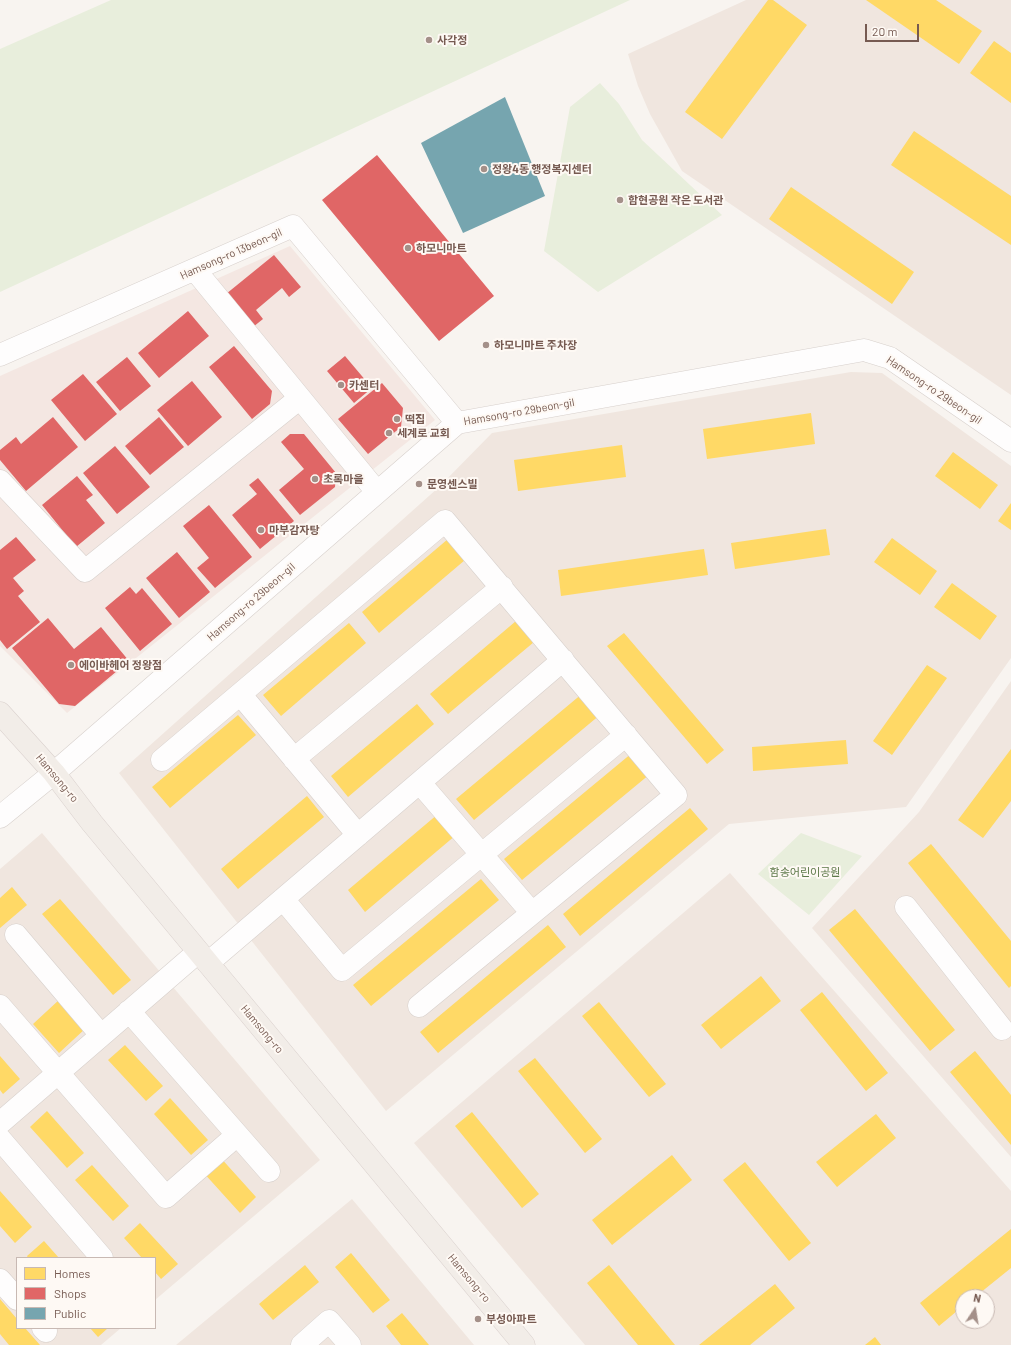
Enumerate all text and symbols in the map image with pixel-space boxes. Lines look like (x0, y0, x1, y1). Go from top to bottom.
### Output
scale bar (867, 16, 921, 42)
text: 20 m (872, 24, 898, 38)
place label: 사각정 (437, 33, 467, 47)
marker: 사각정 (424, 35, 434, 45)
place label: 정왕4동 행정복지센터 (492, 162, 592, 176)
marker: 정왕4동 행정복지센터 (479, 164, 489, 174)
place label: 함현공원 작은 도서관 (628, 193, 723, 207)
marker: 함현공원 작은 도서관 (615, 195, 625, 205)
street label: Hamsong-ro 13beon-gil (178, 226, 284, 282)
place label: 하모니마트 (416, 241, 467, 255)
marker: 하모니마트 (403, 243, 413, 253)
place label: 하모니마트 주차장 (494, 338, 577, 352)
marker: 하모니마트 주차장 (481, 340, 491, 350)
street label: Hamsong-ro 29beon-gil (884, 353, 984, 427)
place label: 카센터 (349, 378, 379, 392)
marker: 카센터 (336, 380, 346, 390)
street label: Hamsong-ro 29beon-gil (463, 396, 575, 428)
place label: 떡집 (405, 412, 425, 426)
marker: 떡집 (392, 414, 402, 424)
place label: 세계로 교회 (397, 426, 450, 440)
marker: 세계로 교회 (384, 428, 394, 438)
place label: 초록마을 (323, 472, 363, 486)
marker: 초록마을 (310, 474, 320, 484)
place label: 문영센스빌 (427, 477, 478, 491)
marker: 문영센스빌 (414, 479, 424, 489)
place label: 마부감자탕 (269, 523, 320, 537)
marker: 마부감자탕 (256, 525, 266, 535)
street label: Hamsong-ro 29beon-gil (204, 560, 298, 644)
place label: 에이바헤어 정왕점 (79, 658, 162, 672)
marker: 에이바헤어 정왕점 (66, 660, 76, 670)
street label: Hamsong-ro (33, 751, 81, 805)
park label: 함송어린이공원 (770, 865, 840, 879)
street label: Hamsong-ro (238, 1002, 286, 1056)
street label: Hamsong-ro (445, 1251, 493, 1305)
legend (16, 1257, 156, 1329)
text: Homes (54, 1266, 90, 1280)
text: Shops (54, 1286, 86, 1300)
north arrow (955, 1289, 995, 1329)
text: N (972, 1291, 982, 1305)
text: Public (54, 1306, 86, 1320)
place label: 부성아파트 (486, 1312, 537, 1326)
marker: 부성아파트 (473, 1314, 483, 1324)

